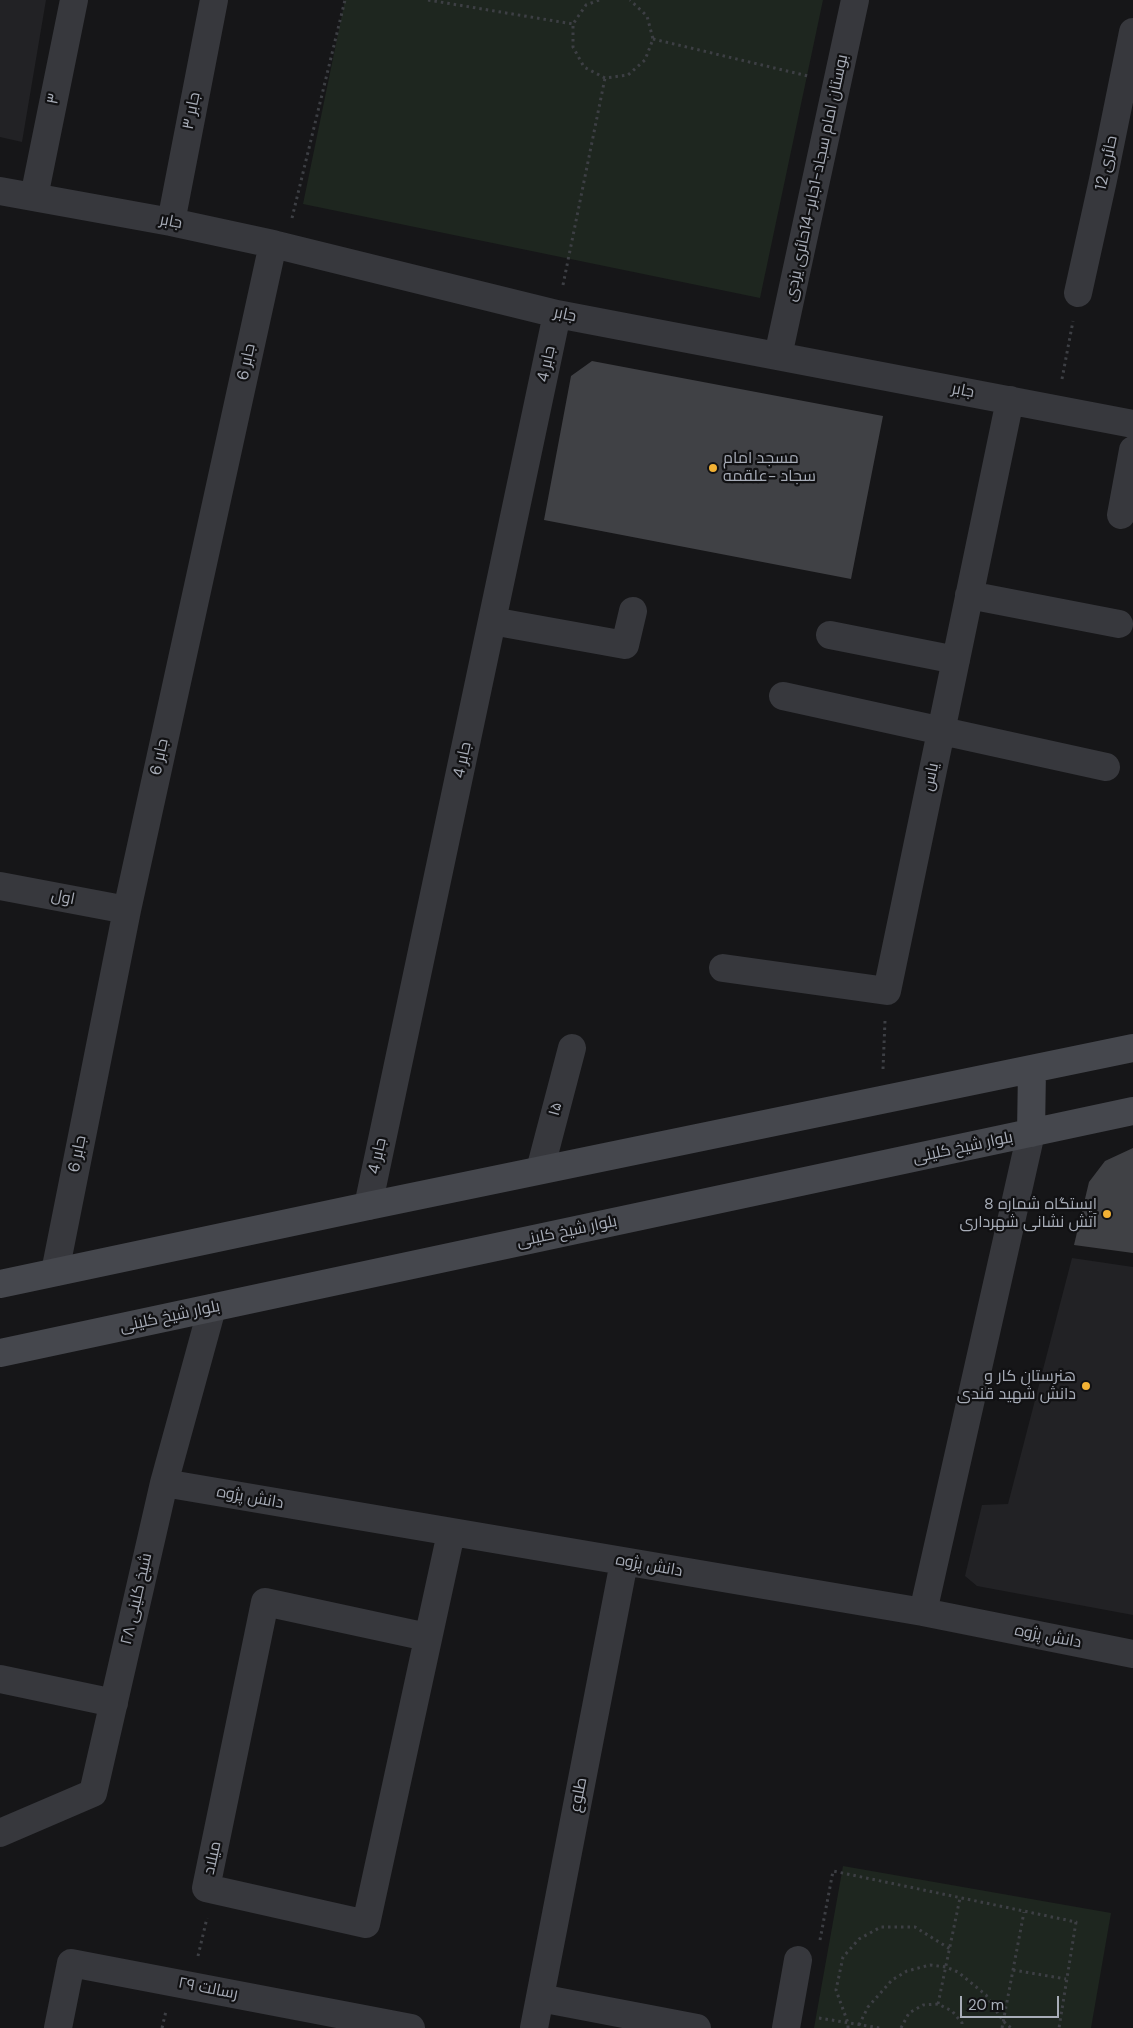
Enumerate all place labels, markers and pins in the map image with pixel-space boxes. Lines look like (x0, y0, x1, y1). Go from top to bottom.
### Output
place label: مسجد امام سجاد -علقمه (723, 449, 816, 487)
marker: مسجد امام سجاد -علقمه (707, 462, 719, 474)
place label: ایستگاه شماره 8 آتش نشانی شهرداری (960, 1195, 1097, 1233)
marker: ایستگاه شماره 8 آتش نشانی شهرداری (1101, 1208, 1113, 1220)
place label: هنرستان کار و دانش شهید قندی (957, 1367, 1076, 1405)
marker: هنرستان کار و دانش شهید قندی (1080, 1380, 1092, 1392)

